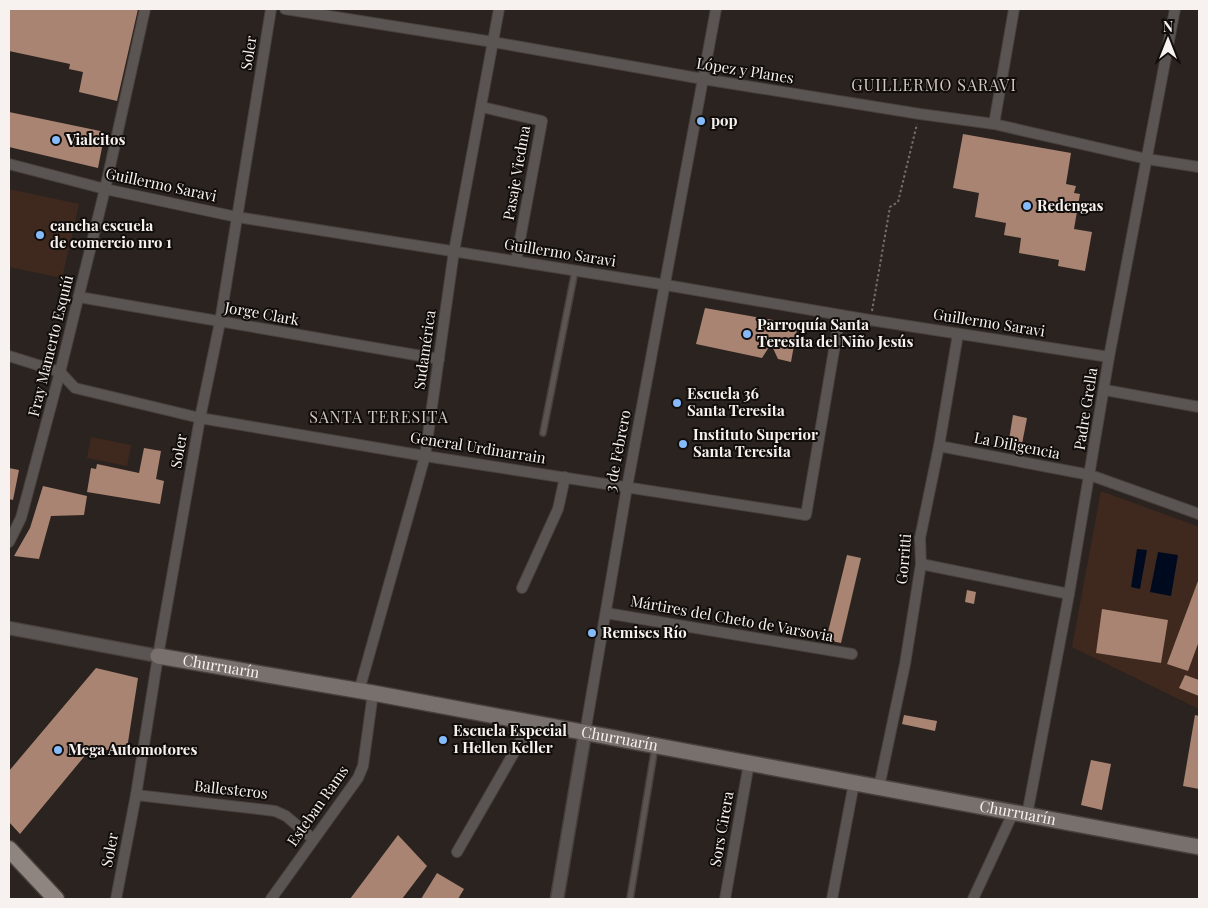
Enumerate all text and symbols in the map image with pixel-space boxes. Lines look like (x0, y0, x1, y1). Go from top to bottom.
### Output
north arrow (1143, 15, 1193, 65)
text: N (1163, 17, 1173, 36)
street label: Soler (235, 34, 261, 71)
street label: López y Planes (695, 52, 795, 88)
district label: GUILLERMO SARAVI (851, 74, 1017, 95)
place label: pop (711, 110, 737, 130)
marker: pop (695, 115, 707, 127)
street label: Pasaje Viedma (498, 123, 534, 222)
place label: Vialcitos (65, 129, 125, 149)
marker: Vialcitos (50, 134, 62, 146)
street label: Guillermo Saravi (104, 162, 219, 206)
place label: Redengas (1037, 195, 1103, 215)
marker: Redengas (1021, 200, 1033, 212)
place label: cancha escuela de comercio nro 1 (50, 215, 172, 252)
marker: cancha escuela de comercio nro 1 (34, 229, 46, 241)
street label: Guillermo Saravi (503, 233, 618, 271)
street label: Fray Mamerto Esquiú (23, 273, 77, 418)
street label: Jorge Clark (222, 296, 302, 330)
street label: Guillermo Saravi (932, 303, 1047, 341)
street label: Sudamérica (409, 308, 440, 391)
place label: Parroquía Santa Teresita del Niño Jesús (757, 314, 913, 351)
marker: Parroquía Santa Teresita del Niño Jesús (741, 328, 753, 340)
street label: Padre Grella (1069, 366, 1101, 451)
place label: Escuela 36 Santa Teresita (687, 383, 785, 420)
marker: Escuela 36 Santa Teresita (671, 397, 683, 409)
district label: SANTA TERESITA (309, 406, 449, 427)
street label: 3 de Febrero (599, 408, 635, 494)
place label: Instituto Superior Santa Teresita (693, 424, 818, 461)
street label: General Urdinarrain (409, 426, 547, 468)
street label: La Diligencia (972, 427, 1062, 463)
street label: Soler (165, 432, 191, 470)
marker: Instituto Superior Santa Teresita (677, 438, 689, 450)
street label: Gorritti (891, 532, 915, 585)
street label: Mártires del Cheto de Varsovia (629, 590, 836, 646)
place label: Remises Río (602, 622, 687, 642)
marker: Remises Río (586, 627, 598, 639)
street label: Churruarín (181, 649, 261, 682)
place label: Escuela Especial 1 Hellen Keller (453, 720, 567, 757)
street label: Churruarín (580, 721, 660, 755)
marker: Escuela Especial 1 Hellen Keller (437, 734, 449, 746)
place label: Mega Automotores (68, 739, 197, 759)
marker: Mega Automotores (52, 744, 64, 756)
street label: Esteban Rams (282, 761, 352, 850)
street label: Ballesteros (193, 775, 269, 803)
street label: Sors Cirera (705, 789, 738, 868)
street label: Churruarín (978, 795, 1058, 829)
street label: Soler (96, 831, 122, 869)

